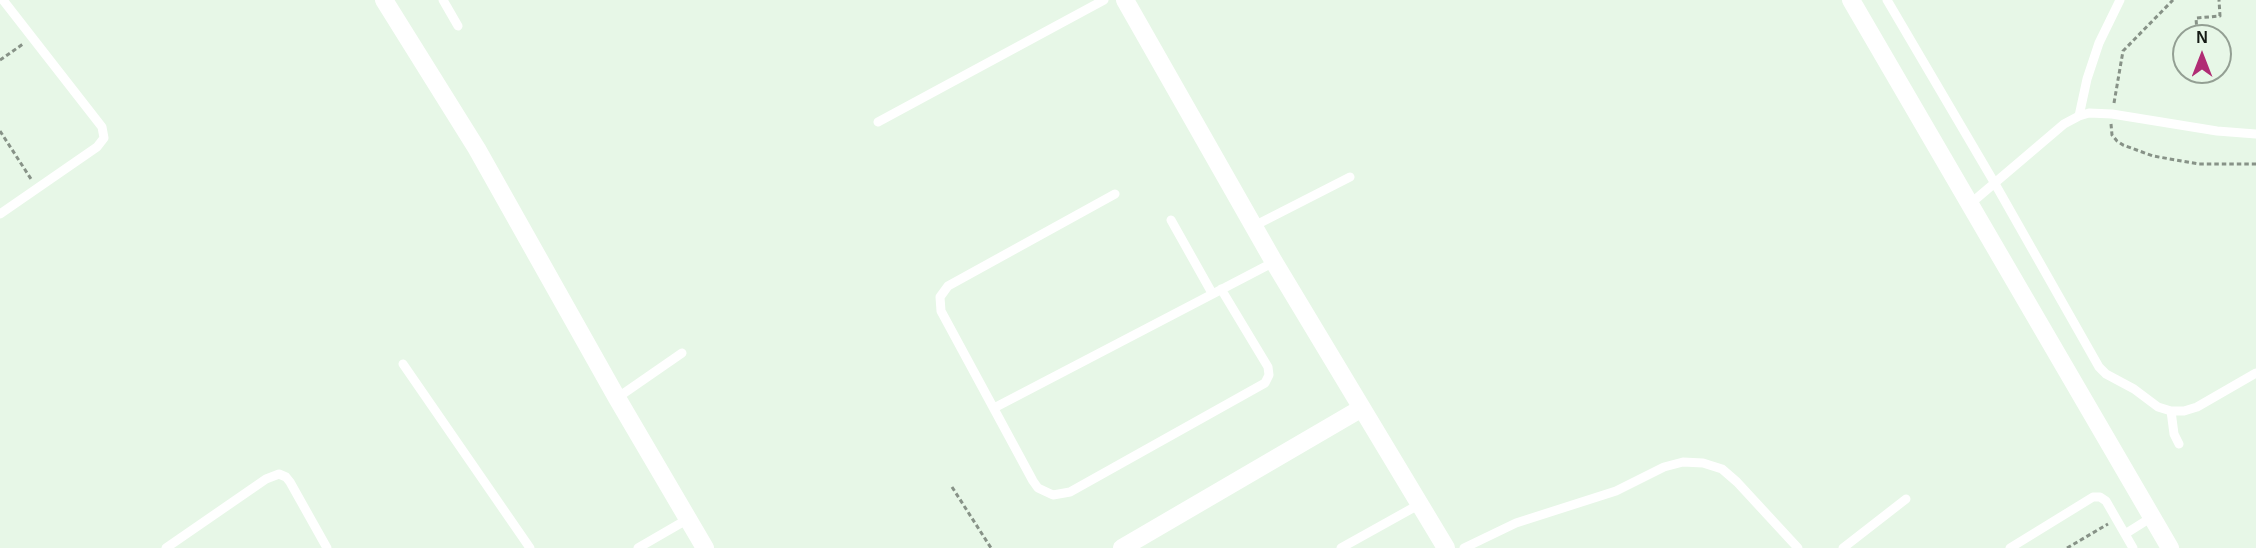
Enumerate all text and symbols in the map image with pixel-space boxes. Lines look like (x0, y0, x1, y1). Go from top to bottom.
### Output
north arrow (2172, 24, 2232, 84)
text: N (2196, 29, 2208, 46)

